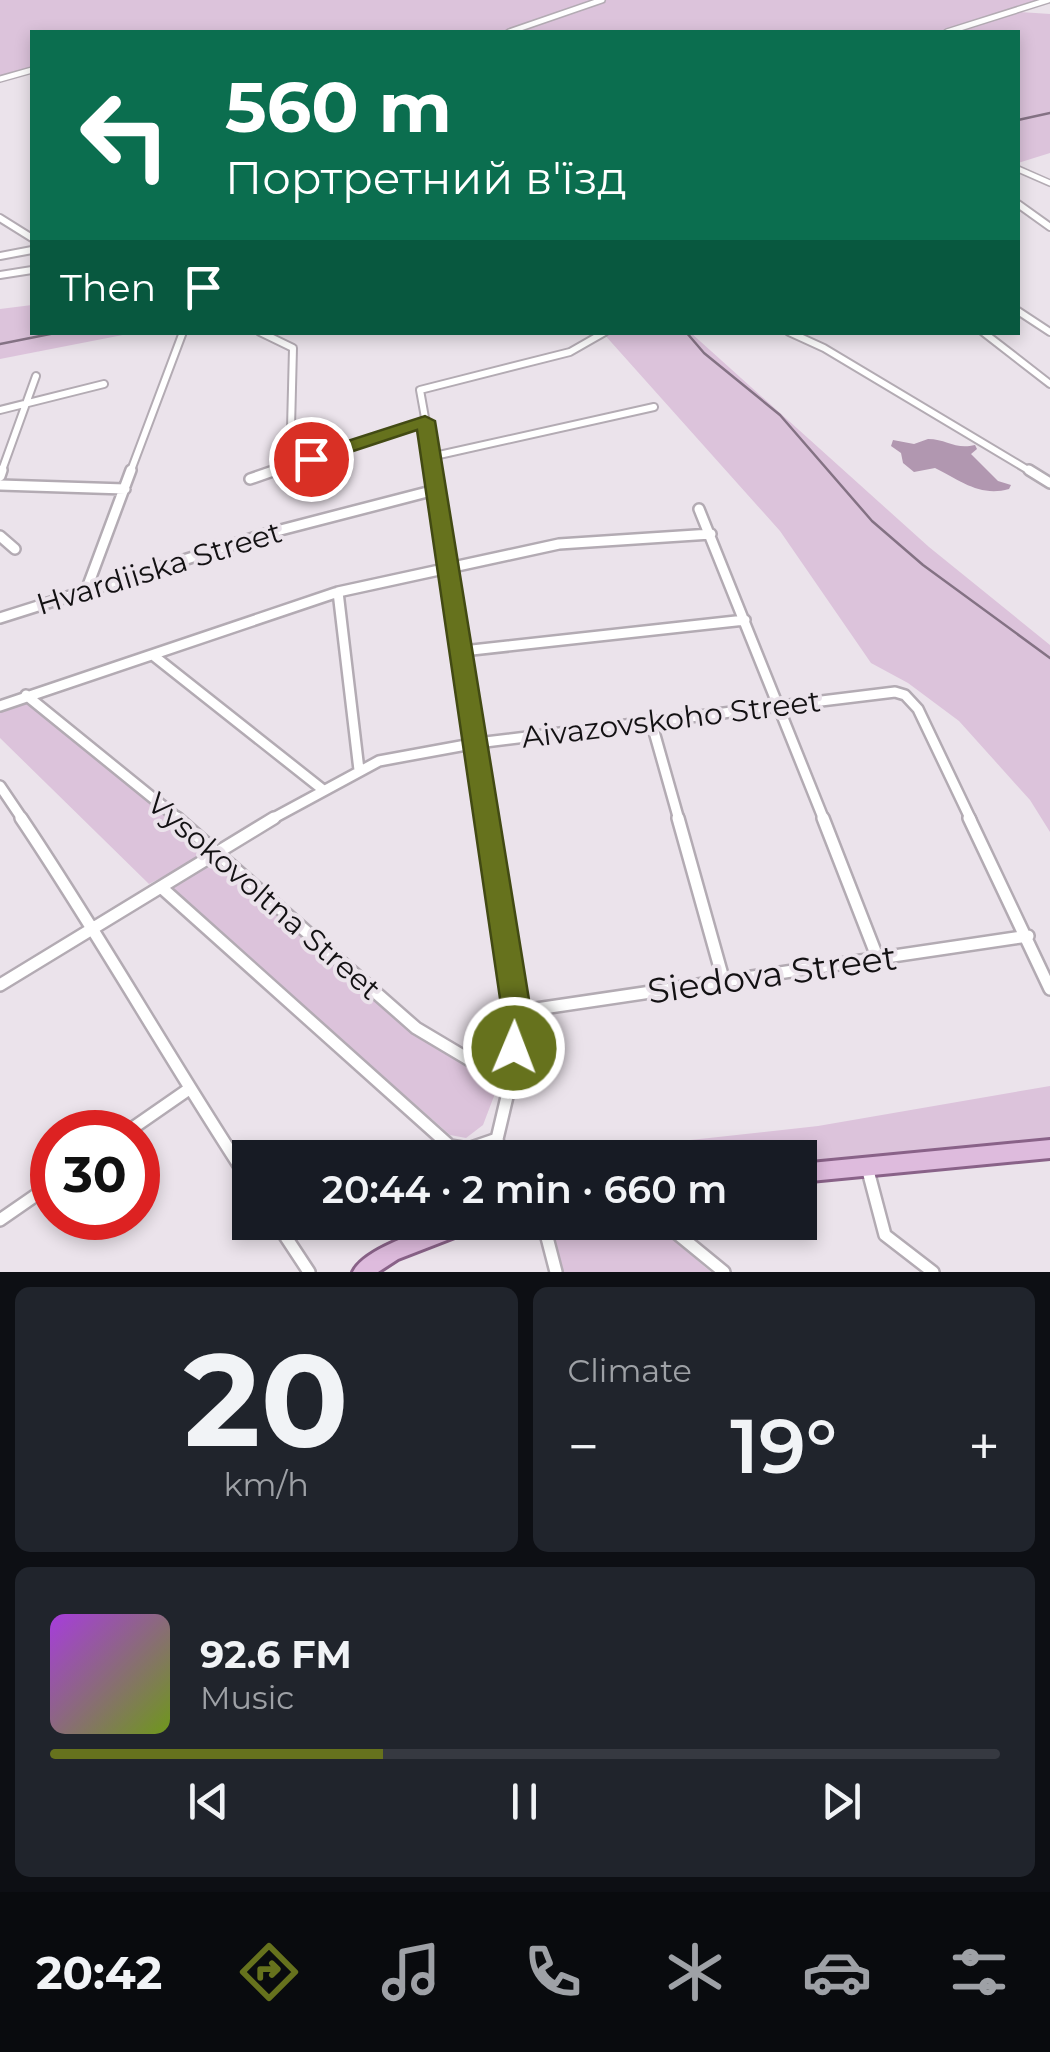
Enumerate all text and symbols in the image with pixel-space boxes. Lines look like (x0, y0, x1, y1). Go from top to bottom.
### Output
text: 560 m (225, 64, 452, 150)
icon: left (60, 70, 190, 200)
text: Портретний в'їзд (225, 150, 627, 205)
icon: arrive (176, 260, 231, 315)
text: Then (60, 264, 156, 311)
pin (269, 417, 354, 502)
icon: arrive (284, 432, 339, 487)
street label: Hvardiiska Street (32, 513, 286, 623)
street label: Aivazovskoho Street (519, 682, 823, 756)
street label: Vysokovoltna Street (140, 785, 388, 1007)
street label: Siedova Street (645, 935, 899, 1013)
position arrow (462, 996, 566, 1100)
speed limit sign: 30 (30, 1110, 160, 1240)
text: 20:44 · 2 min · 660 m (322, 1166, 727, 1213)
text: 20 (184, 1320, 349, 1479)
text: Climate (568, 1351, 692, 1390)
text: 19° (730, 1400, 837, 1492)
text: − (568, 1413, 599, 1480)
text: + (968, 1413, 1000, 1480)
text: km/h (224, 1465, 309, 1504)
text: 92.6 FM (200, 1631, 352, 1678)
text: Music (200, 1678, 294, 1717)
icon: previous (181, 1774, 236, 1829)
icon: pause (497, 1774, 552, 1829)
icon: next (814, 1774, 869, 1829)
icon: directions (234, 1937, 304, 2007)
icon: music (376, 1937, 446, 2007)
icon: phone (518, 1937, 588, 2007)
icon: climate (660, 1937, 730, 2007)
icon: car (802, 1937, 872, 2007)
icon: filters (944, 1937, 1014, 2007)
text: 20:42 (36, 1945, 162, 2000)

